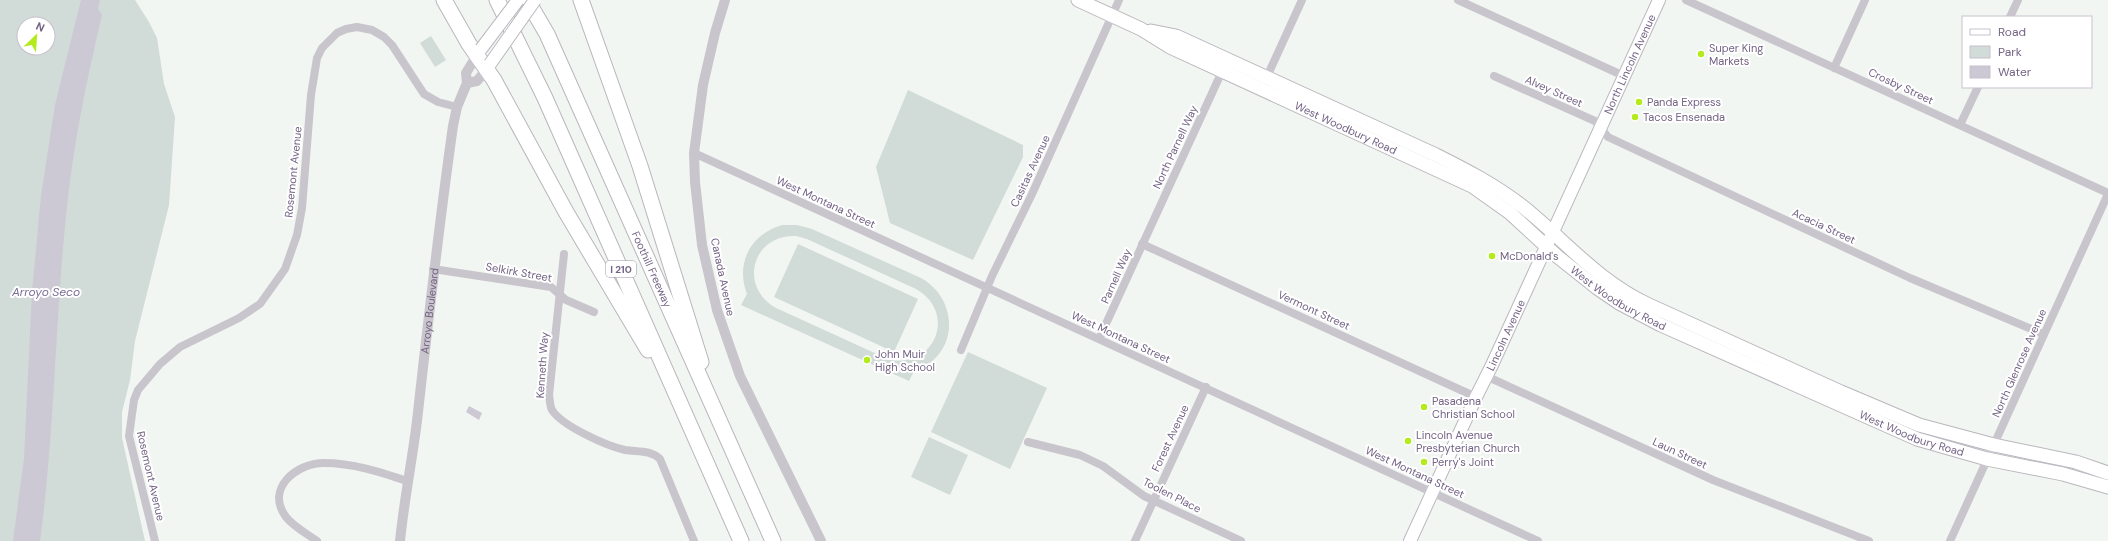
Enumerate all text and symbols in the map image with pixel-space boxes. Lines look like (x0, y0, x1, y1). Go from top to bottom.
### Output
street label: North Lincoln Avenue (1601, 12, 1659, 116)
north arrow (16, 16, 56, 56)
legend (1962, 16, 2092, 88)
text: N (34, 19, 47, 35)
text: Road (1998, 24, 2026, 40)
place label: Super King Markets (1709, 41, 1763, 68)
text: Park (1998, 44, 2022, 60)
marker: Super King Markets (1696, 49, 1706, 59)
text: Water (1998, 64, 2032, 80)
street label: Crosby Street (1866, 65, 1936, 107)
street label: Alvey Street (1523, 72, 1585, 110)
place label: Panda Express (1647, 95, 1721, 109)
marker: Panda Express (1634, 97, 1644, 107)
street label: West Woodbury Road (1292, 98, 1399, 157)
street label: North Parnell Way (1150, 103, 1200, 191)
place label: Tacos Ensenada (1643, 110, 1725, 124)
marker: Tacos Ensenada (1630, 112, 1640, 122)
street label: Rosemont Avenue (281, 126, 305, 218)
street label: Casitas Avenue (1007, 133, 1053, 209)
street label: West Montana Street (774, 173, 878, 231)
street label: Acacia Street (1790, 205, 1858, 247)
street label: Foothill Freeway (629, 229, 675, 309)
street label: Canada Avenue (708, 237, 738, 317)
street label: Parnell Way (1098, 246, 1134, 306)
place label: McDonald's (1500, 249, 1559, 263)
marker: McDonald's (1487, 251, 1497, 261)
street label: Selkirk Street (485, 259, 553, 285)
road number: I 210 (606, 261, 636, 277)
street label: West Woodbury Road (1568, 263, 1668, 333)
street label: Arroyo Boulevard (418, 267, 441, 355)
water label: Arroyo Seco (11, 284, 80, 300)
street label: Vermont Street (1276, 287, 1352, 333)
street label: Lincoln Avenue (1483, 297, 1528, 373)
street label: North Glenrose Avenue (1989, 306, 2049, 420)
street label: West Montana Street (1069, 308, 1173, 366)
street label: Kenneth Way (533, 331, 551, 399)
place label: John Muir High School (875, 347, 935, 374)
marker: John Muir High School (862, 355, 872, 365)
place label: Pasadena Christian School (1432, 394, 1515, 421)
street label: Forest Avenue (1148, 402, 1192, 474)
marker: Pasadena Christian School (1419, 402, 1429, 412)
street label: West Woodbury Road (1857, 407, 1966, 459)
place label: Lincoln Avenue Presbyterian Church (1416, 428, 1520, 455)
street label: Rosemont Avenue (134, 430, 168, 522)
street label: Laun Street (1651, 434, 1709, 472)
marker: Lincoln Avenue Presbyterian Church (1403, 436, 1413, 446)
street label: West Montana Street (1363, 443, 1467, 501)
place label: Perry's Joint (1432, 455, 1494, 469)
marker: Perry's Joint (1419, 457, 1429, 467)
street label: Toolen Place (1141, 474, 1203, 516)

